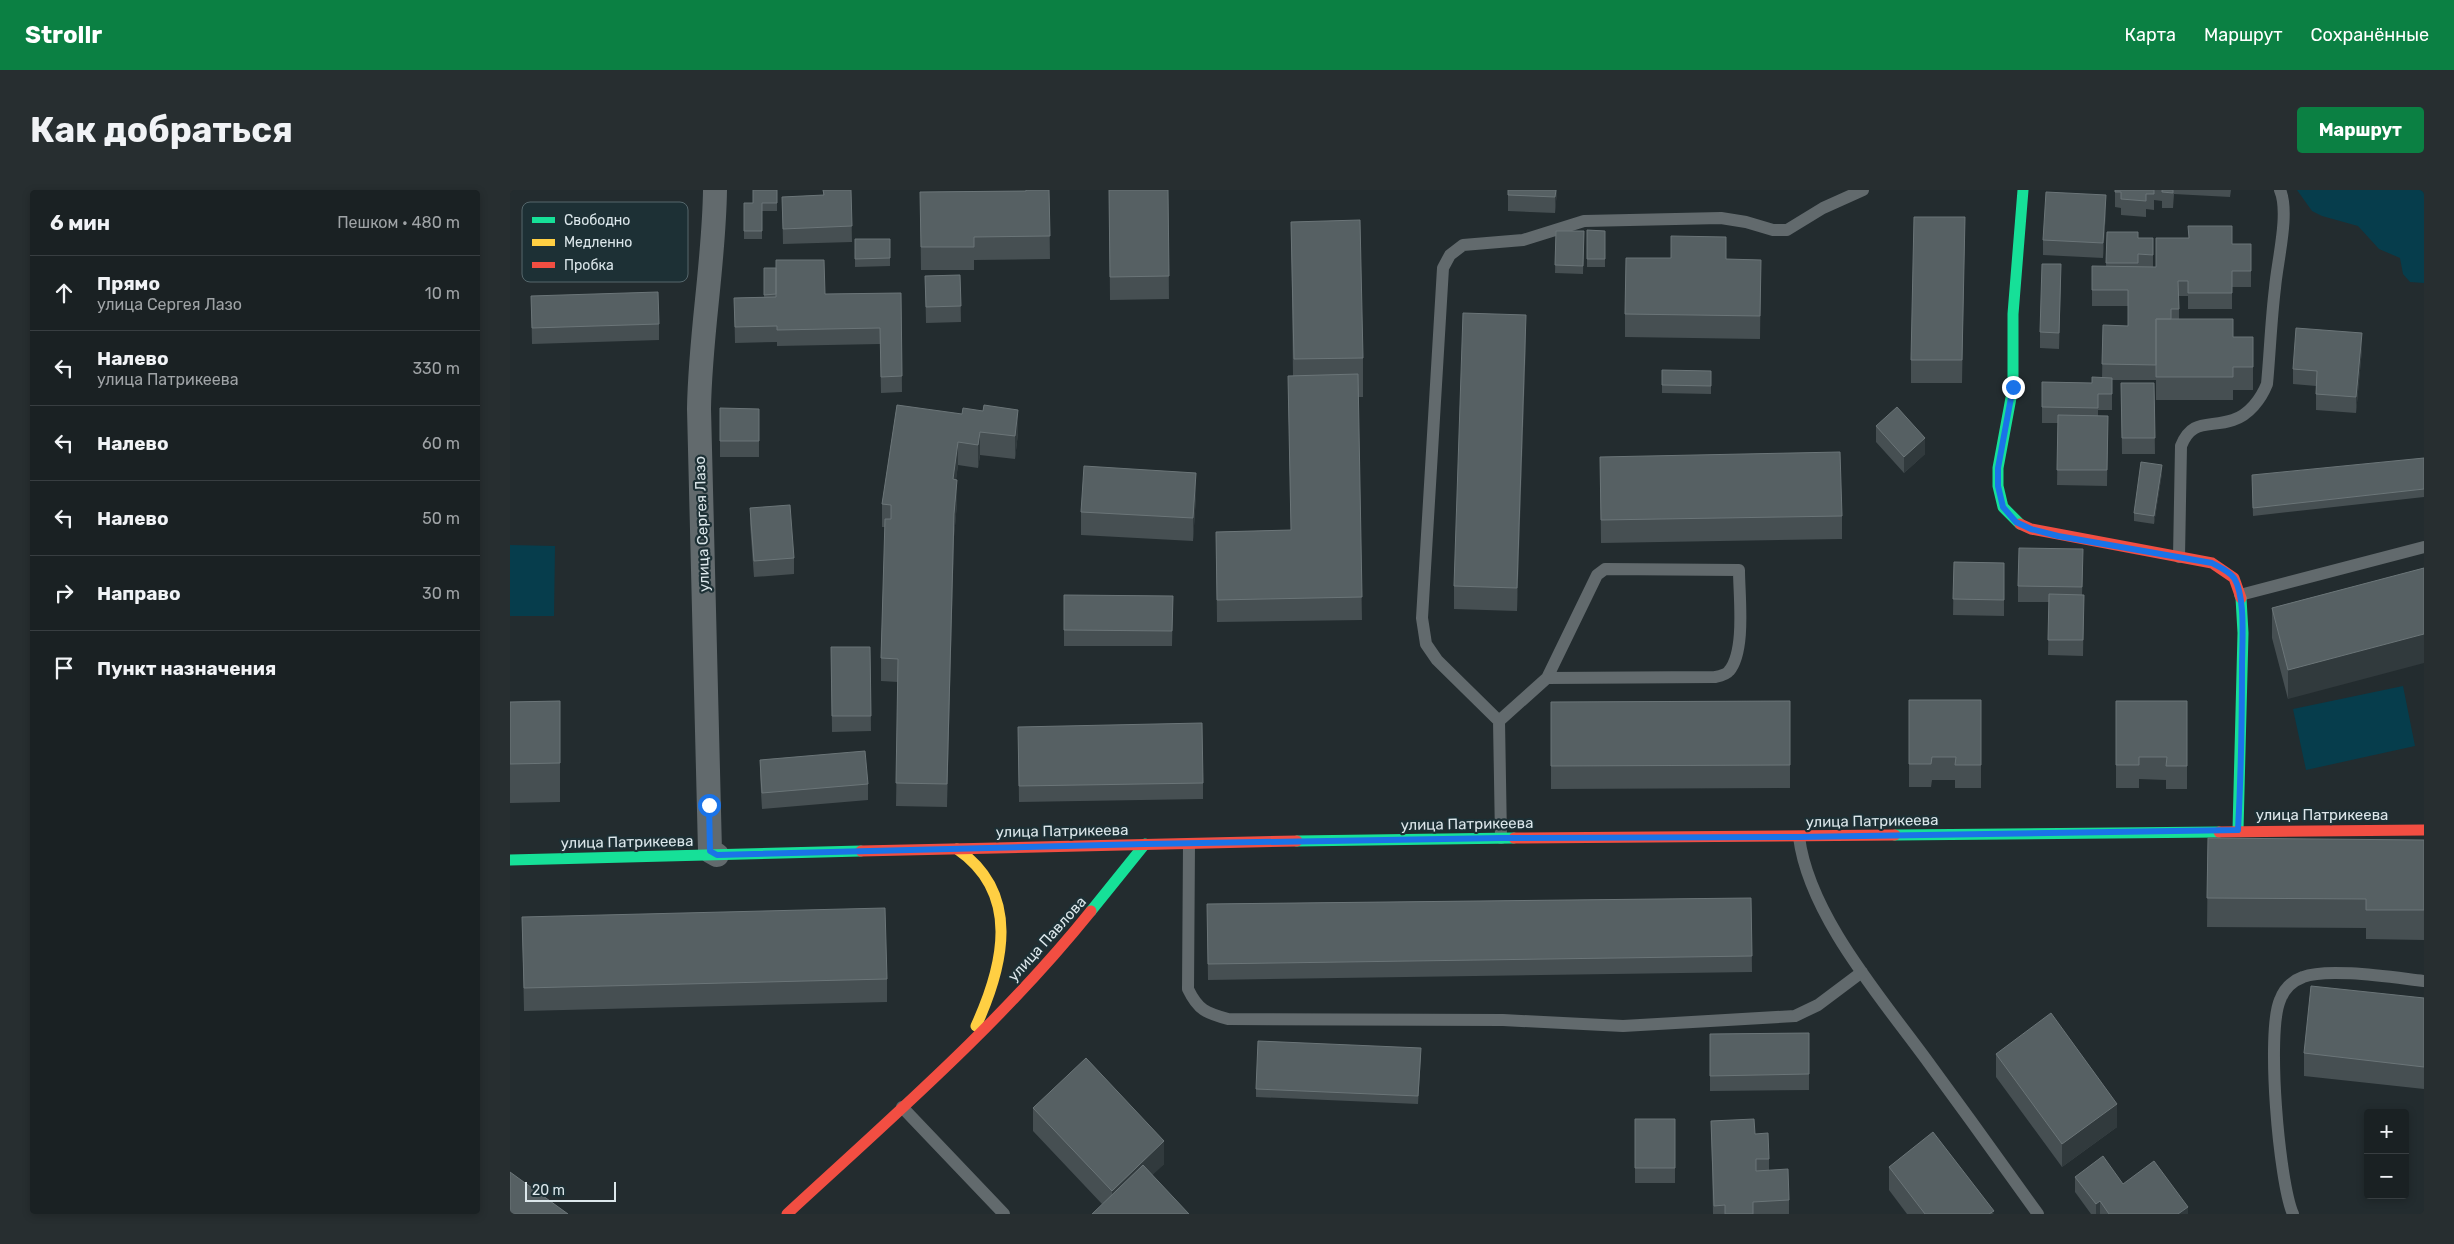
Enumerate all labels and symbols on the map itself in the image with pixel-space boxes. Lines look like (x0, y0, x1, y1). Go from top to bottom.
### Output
legend (522, 202, 688, 282)
text: Свободно (564, 212, 630, 229)
text: Медленно (564, 234, 632, 251)
text: Пробка (564, 257, 614, 274)
route end (2002, 376, 2025, 399)
street label: улица Сергея Лазо (691, 456, 713, 592)
route start (698, 794, 721, 817)
street label: улица Патрикеева (2256, 806, 2388, 824)
street label: улица Патрикеева (1805, 811, 1939, 831)
street label: улица Патрикеева (1400, 814, 1534, 834)
street label: улица Патрикеева (995, 821, 1129, 841)
street label: улица Патрикеева (560, 832, 694, 852)
street label: улица Павлова (1004, 893, 1090, 985)
scale bar (525, 1179, 616, 1202)

